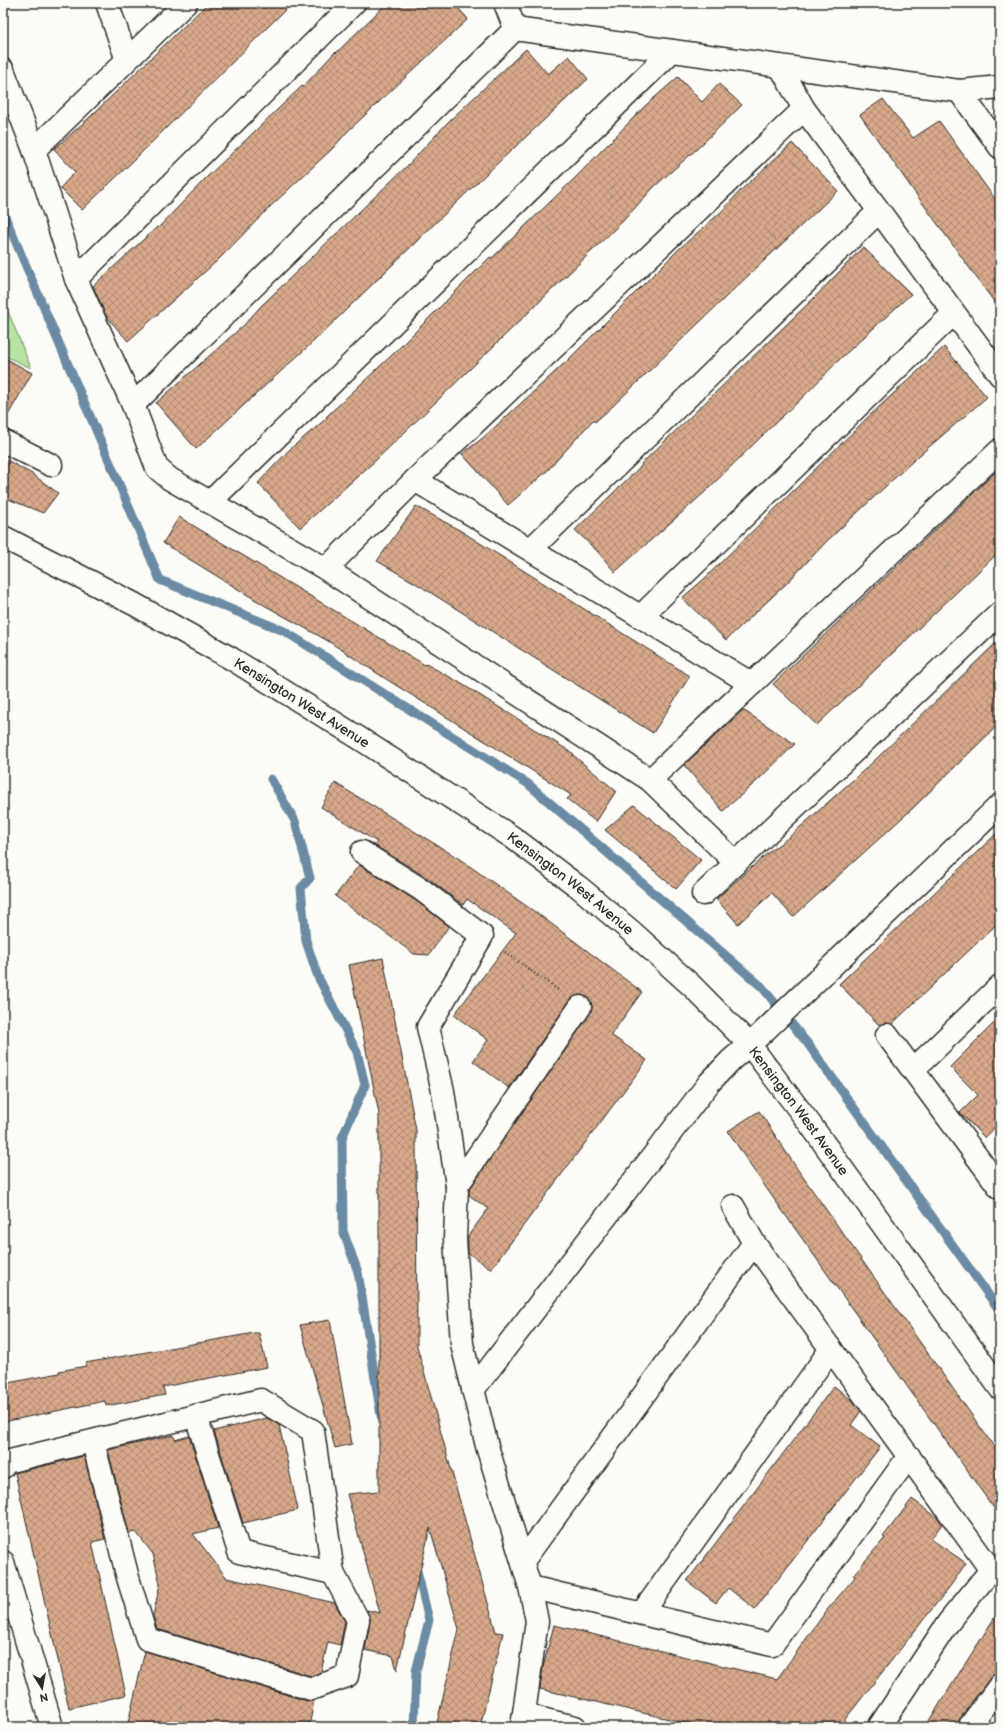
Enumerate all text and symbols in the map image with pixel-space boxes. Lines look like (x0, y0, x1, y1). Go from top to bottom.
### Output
street label: Kensington West Avenue (231, 654, 373, 751)
street label: Kensington West Avenue (504, 828, 637, 938)
street label: Kensington West Avenue (745, 1043, 853, 1179)
north arrow (22, 1668, 62, 1708)
text: N (39, 1690, 49, 1704)

